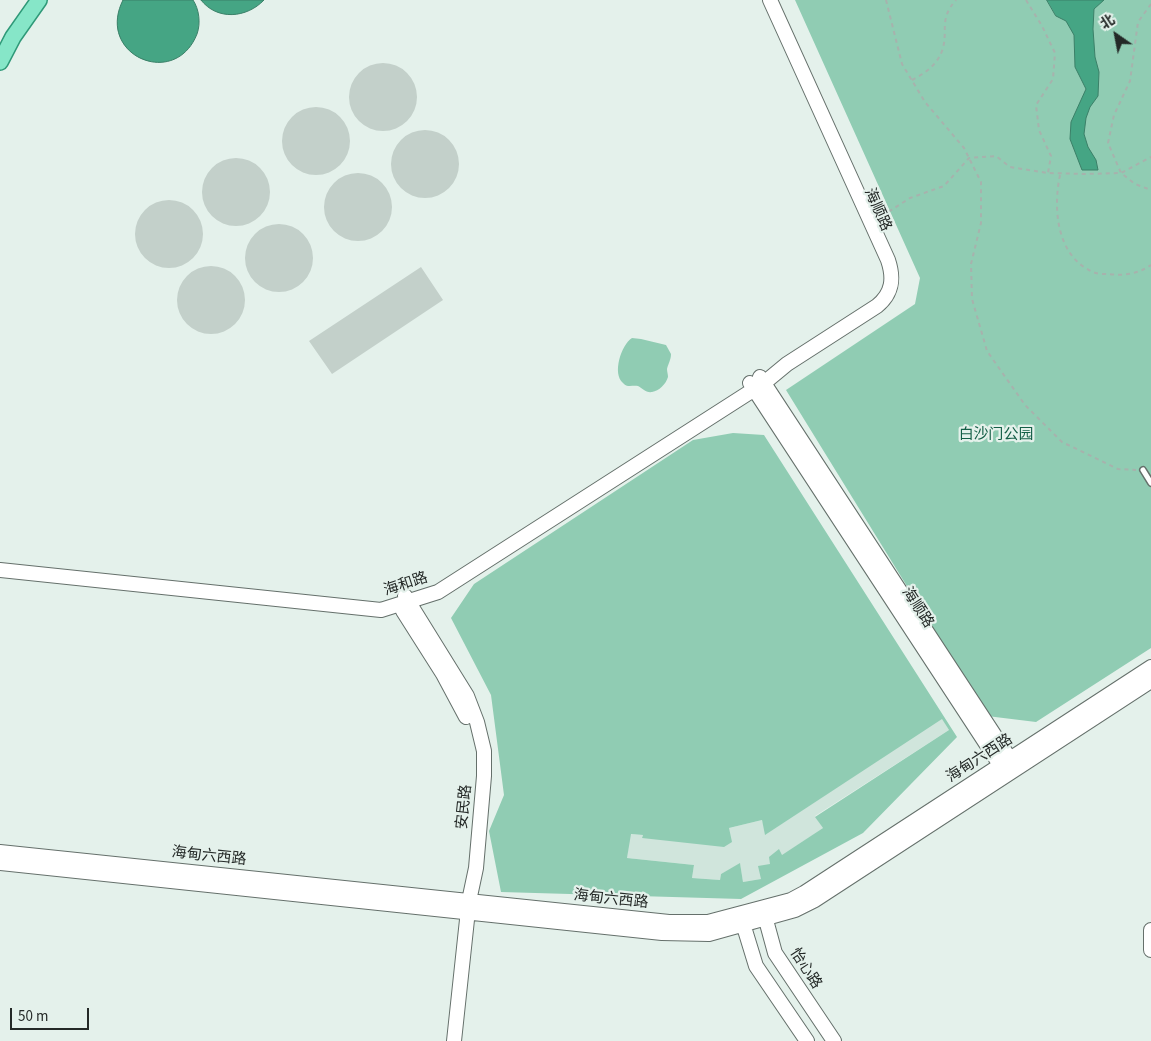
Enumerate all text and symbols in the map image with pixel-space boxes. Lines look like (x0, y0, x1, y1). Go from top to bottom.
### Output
north arrow (1091, 10, 1141, 60)
text: 北 (1097, 10, 1119, 35)
street label: 海顺路 (860, 186, 894, 234)
park label: 白沙门公园 (959, 427, 1033, 445)
street label: 海和路 (382, 569, 430, 601)
street label: 海顺路 (897, 584, 937, 632)
street label: 海甸六西路 (944, 731, 1016, 787)
street label: 安民路 (454, 784, 476, 830)
street label: 海甸六西路 (171, 844, 247, 870)
street label: 海甸六西路 (573, 887, 649, 913)
street label: 怡心路 (785, 945, 825, 993)
scale bar (12, 998, 91, 1030)
text: 50 m (18, 1006, 48, 1027)

